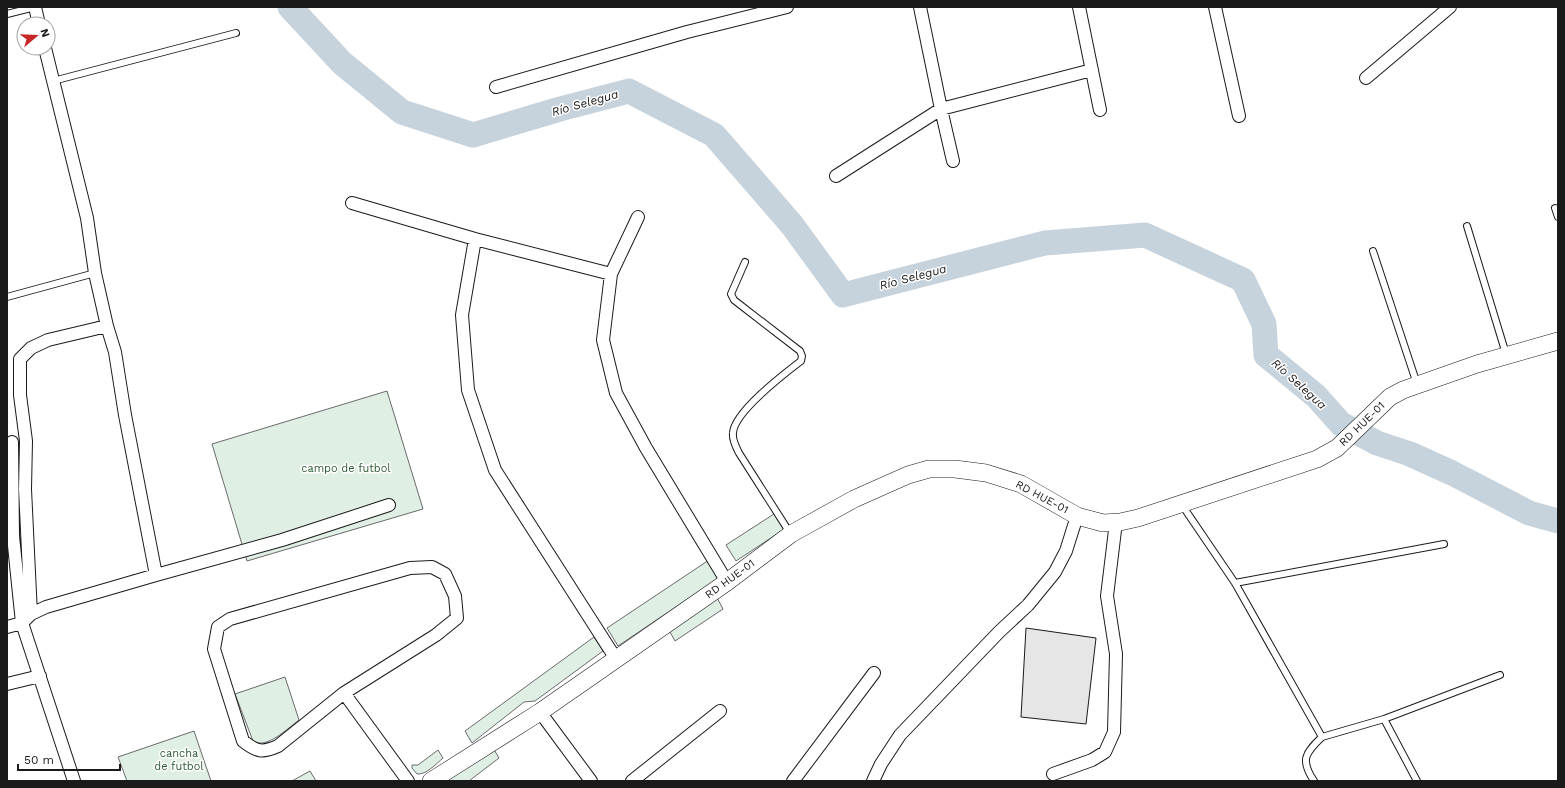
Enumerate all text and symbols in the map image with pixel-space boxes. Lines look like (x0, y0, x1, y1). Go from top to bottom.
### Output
north arrow (16, 16, 56, 56)
text: N (38, 27, 52, 39)
water label: Río Selegua (550, 87, 621, 119)
water label: Río Selegua (878, 261, 949, 293)
water label: Río Selegua (1269, 356, 1330, 413)
street label: RD HUE-01 (1337, 399, 1387, 449)
park label: campo de futbol (301, 462, 391, 475)
street label: RD HUE-01 (1013, 478, 1071, 516)
street label: RD HUE-01 (703, 557, 757, 601)
scale bar (18, 746, 120, 772)
park label: cancha de futbol (154, 747, 204, 773)
text: 50 m (24, 753, 54, 767)

